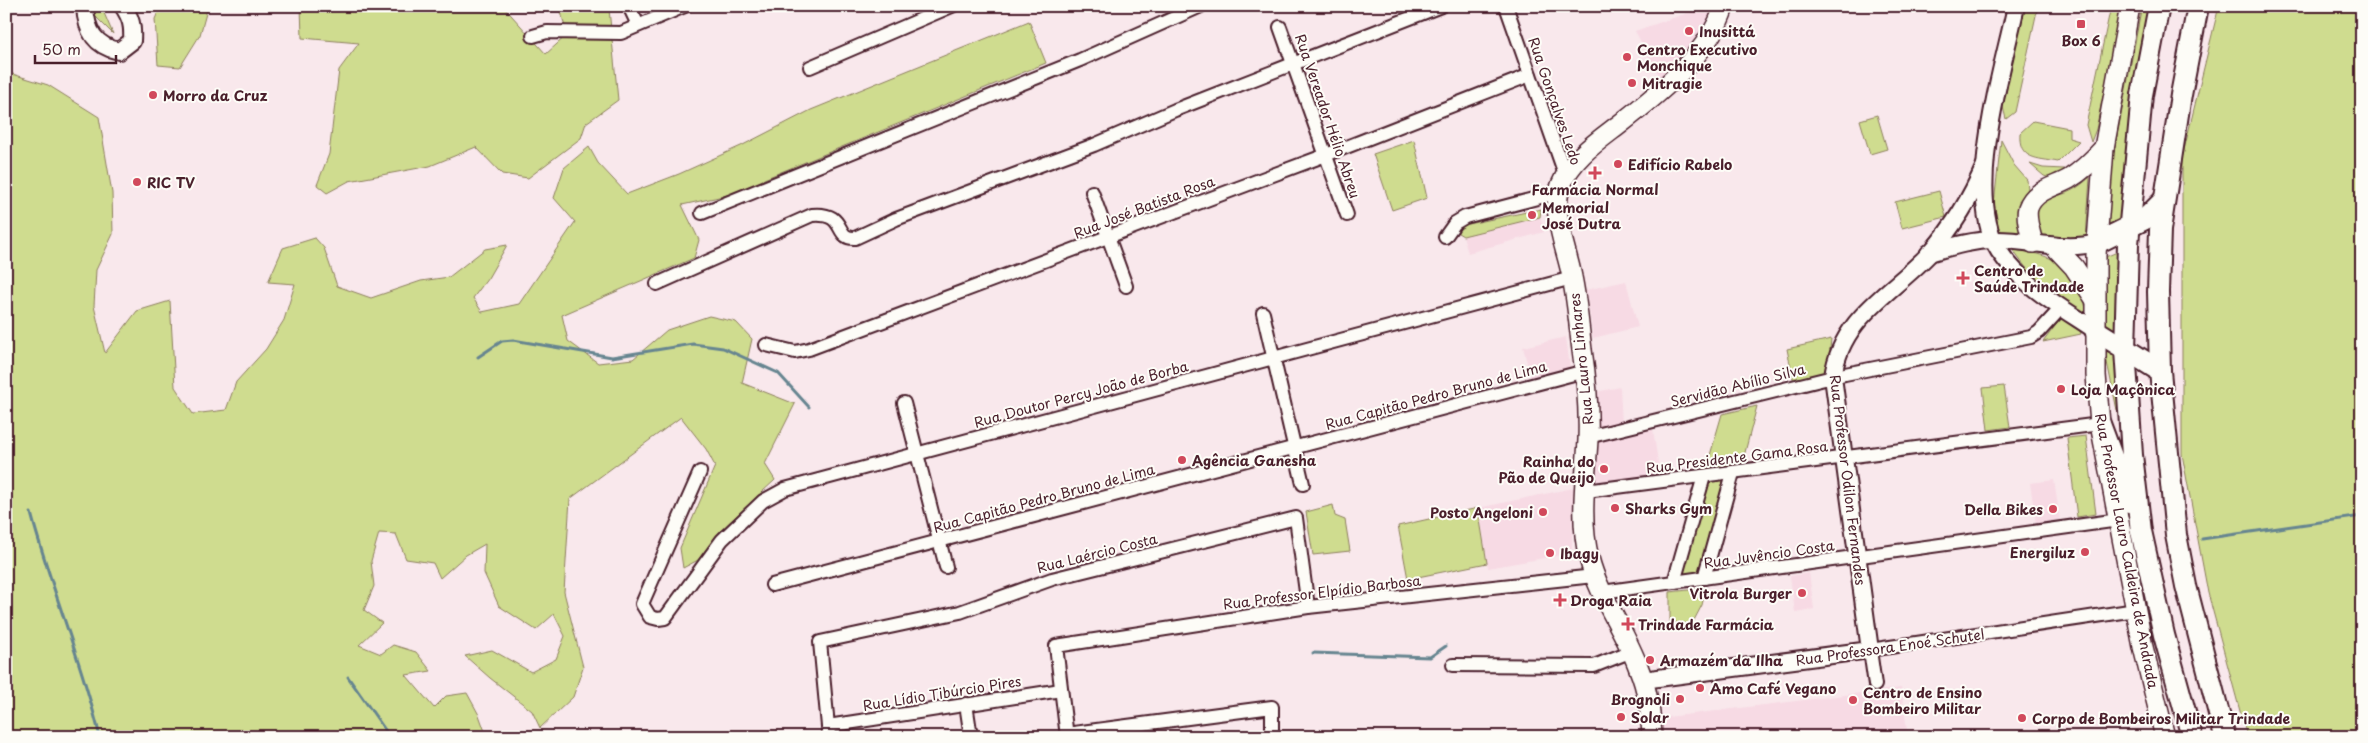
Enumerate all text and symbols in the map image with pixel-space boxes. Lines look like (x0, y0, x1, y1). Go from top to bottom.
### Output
marker: Box 6 (2075, 18, 2087, 30)
place label: Inusittá (1699, 21, 1755, 42)
marker: Inusittá (1683, 25, 1695, 37)
place label: Box 6 (2061, 30, 2101, 51)
street label: Rua Vereador Hélio Abreu (1290, 31, 1366, 201)
scale bar (35, 32, 116, 64)
street label: Rua Gonçalves Ledo (1523, 34, 1587, 168)
text: 50 m (42, 37, 81, 60)
place label: Centro Executivo Monchique (1637, 39, 1757, 76)
marker: Centro Executivo Monchique (1621, 51, 1633, 63)
place label: Mitragie (1642, 73, 1703, 94)
marker: Mitragie (1626, 77, 1638, 89)
place label: Morro da Cruz (163, 85, 268, 106)
marker: Morro da Cruz (147, 89, 159, 101)
place label: Edifício Rabelo (1628, 154, 1732, 175)
marker: Edifício Rabelo (1612, 158, 1624, 170)
marker: Farmácia Normal (1589, 167, 1601, 179)
street label: Rua José Batista Rosa (1070, 170, 1218, 244)
place label: RIC TV (147, 172, 195, 193)
marker: RIC TV (131, 176, 143, 188)
place label: Farmácia Normal (1532, 179, 1658, 200)
place label: Memorial José Dutra (1542, 197, 1621, 234)
marker: Memorial José Dutra (1526, 209, 1538, 221)
place label: Centro de Saúde Trindade (1974, 260, 2084, 297)
marker: Centro de Saúde Trindade (1956, 271, 1970, 285)
street label: Rua Lauro Linhares (1564, 292, 1598, 426)
street label: Rua Doutor Percy João de Borba (972, 355, 1191, 433)
street label: Rua Capitão Pedro Bruno de Lima (1323, 355, 1549, 435)
street label: Servidão Abílio Silva (1668, 358, 1808, 412)
street label: Rua Professor Odilon Fernandes (1825, 374, 1871, 586)
place label: Loja Maçônica (2071, 379, 2175, 400)
marker: Loja Maçônica (2055, 383, 2067, 395)
street label: Rua Professor Lauro Caldeira de Andrada (2090, 412, 2164, 691)
street label: Rua Presidente Gama Rosa (1645, 435, 1829, 479)
place label: Agência Ganesha (1192, 450, 1317, 471)
place label: Rainha do Pão de Queijo (1498, 451, 1594, 488)
marker: Agência Ganesha (1176, 454, 1188, 466)
street label: Rua Capitão Pedro Bruno de Lima (931, 458, 1157, 538)
marker: Rainha do Pão de Queijo (1598, 463, 1610, 475)
place label: Sharks Gym (1625, 498, 1712, 519)
place label: Della Bikes (1964, 499, 2043, 520)
place label: Posto Angeloni (1430, 502, 1533, 523)
marker: Sharks Gym (1609, 502, 1621, 514)
marker: Della Bikes (2047, 503, 2059, 515)
marker: Posto Angeloni (1537, 506, 1549, 518)
street label: Rua Laércio Costa (1035, 528, 1160, 578)
street label: Rua Juvêncio Costa (1702, 534, 1836, 574)
place label: Energiluz (2010, 542, 2075, 563)
place label: Ibagy (1560, 543, 1599, 564)
marker: Energiluz (2079, 546, 2091, 558)
marker: Ibagy (1544, 547, 1556, 559)
street label: Rua Professor Elpídio Barbosa (1222, 569, 1422, 615)
place label: Vitrola Burger (1690, 583, 1793, 604)
marker: Vitrola Burger (1796, 587, 1808, 599)
place label: Droga Raia (1570, 590, 1652, 611)
marker: Droga Raia (1554, 594, 1566, 606)
place label: Trindade Farmácia (1638, 614, 1774, 635)
marker: Trindade Farmácia (1622, 618, 1634, 630)
street label: Rua Professora Enoé Schutel (1794, 623, 1986, 671)
place label: Armazém da Ilha (1659, 650, 1783, 671)
marker: Armazém da Ilha (1644, 654, 1656, 666)
street label: Rua Lídio Tibúrcio Pires (861, 670, 1023, 716)
place label: Amo Café Vegano (1710, 678, 1836, 699)
marker: Amo Café Vegano (1694, 682, 1706, 694)
place label: Centro de Ensino Bombeiro Militar (1863, 682, 1982, 719)
place label: Brognoli (1611, 689, 1670, 710)
marker: Brognoli (1674, 693, 1686, 705)
marker: Centro de Ensino Bombeiro Militar (1847, 694, 1859, 706)
place label: Solar (1631, 707, 1670, 728)
place label: Corpo de Bombeiros Militar Trindade (2032, 708, 2291, 729)
marker: Solar (1615, 711, 1627, 723)
marker: Corpo de Bombeiros Militar Trindade (2016, 712, 2028, 724)

